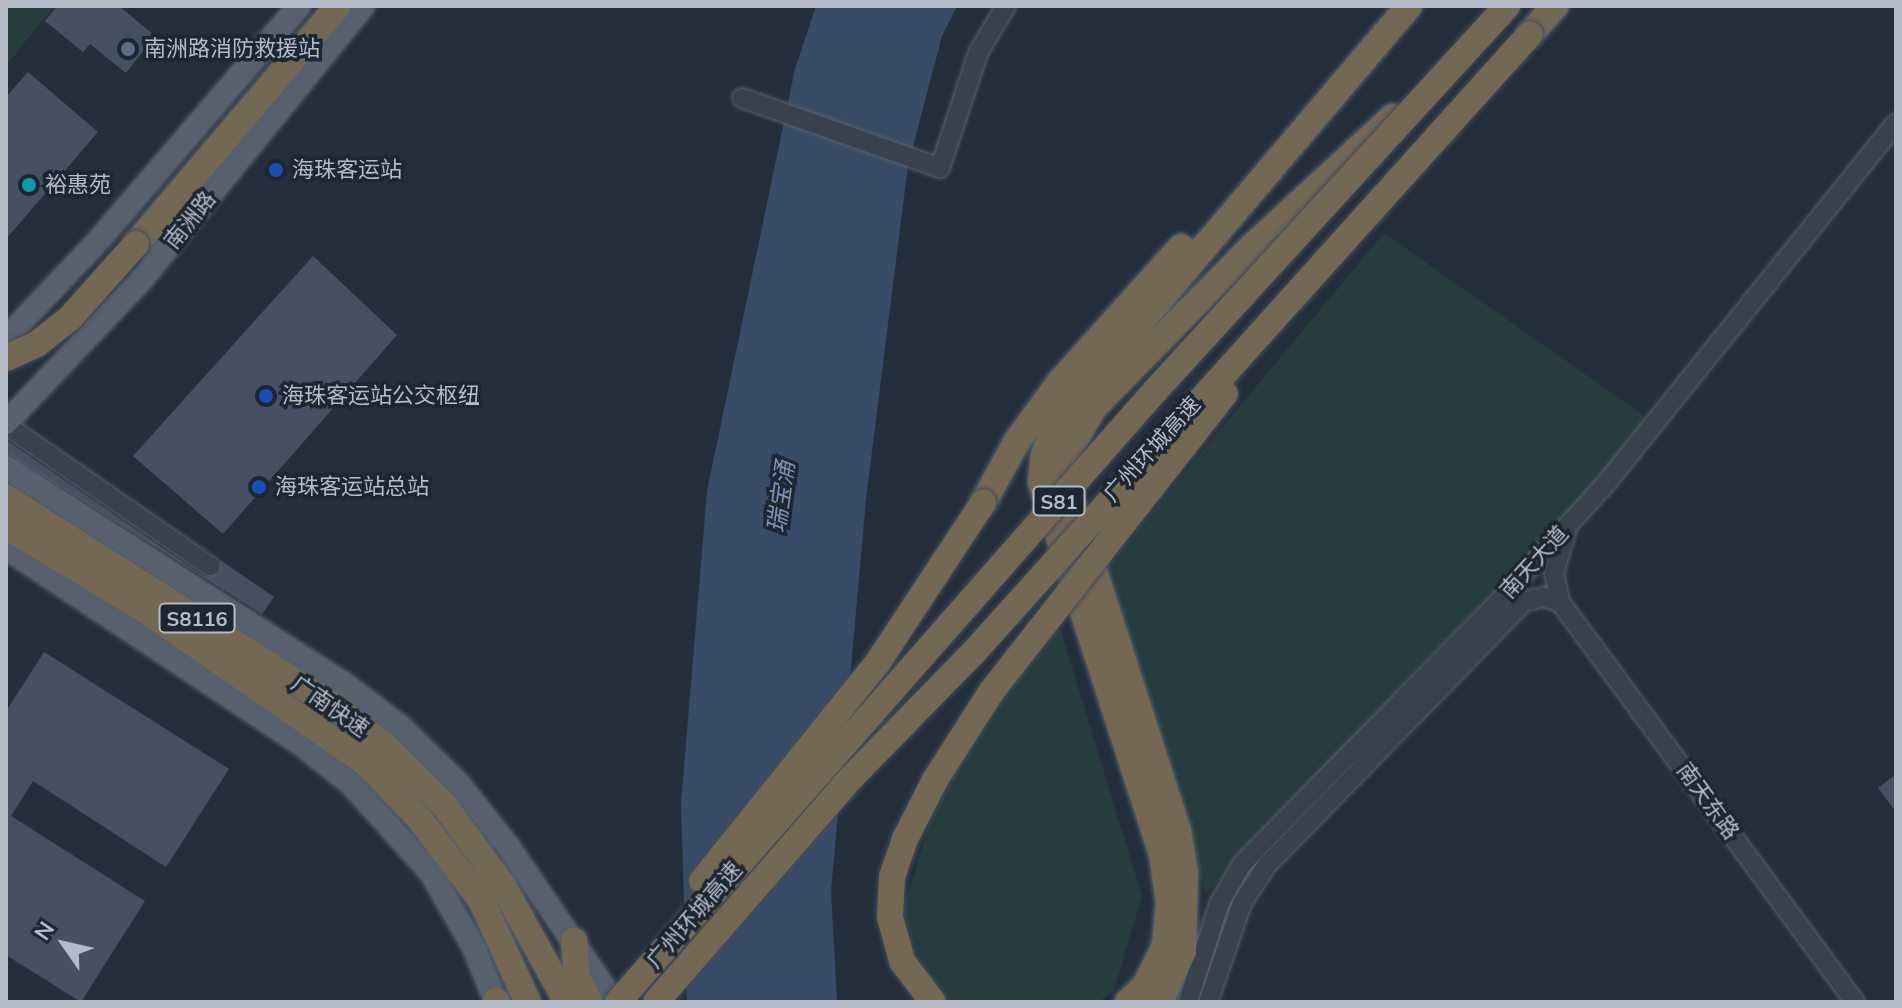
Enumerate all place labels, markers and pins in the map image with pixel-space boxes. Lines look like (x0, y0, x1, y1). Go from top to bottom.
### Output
place label: 南洲路消防救援站 (144, 36, 320, 62)
marker: 南洲路消防救援站 (119, 40, 137, 58)
place label: 海珠客运站 (292, 157, 402, 183)
marker: 海珠客运站 (267, 161, 285, 179)
place label: 裕惠苑 (45, 172, 111, 198)
marker: 裕惠苑 (20, 176, 38, 194)
place label: 海珠客运站公交枢纽 (282, 383, 480, 409)
marker: 海珠客运站公交枢纽 (257, 387, 275, 405)
place label: 海珠客运站总站 (275, 474, 429, 500)
marker: 海珠客运站总站 (250, 478, 268, 496)

